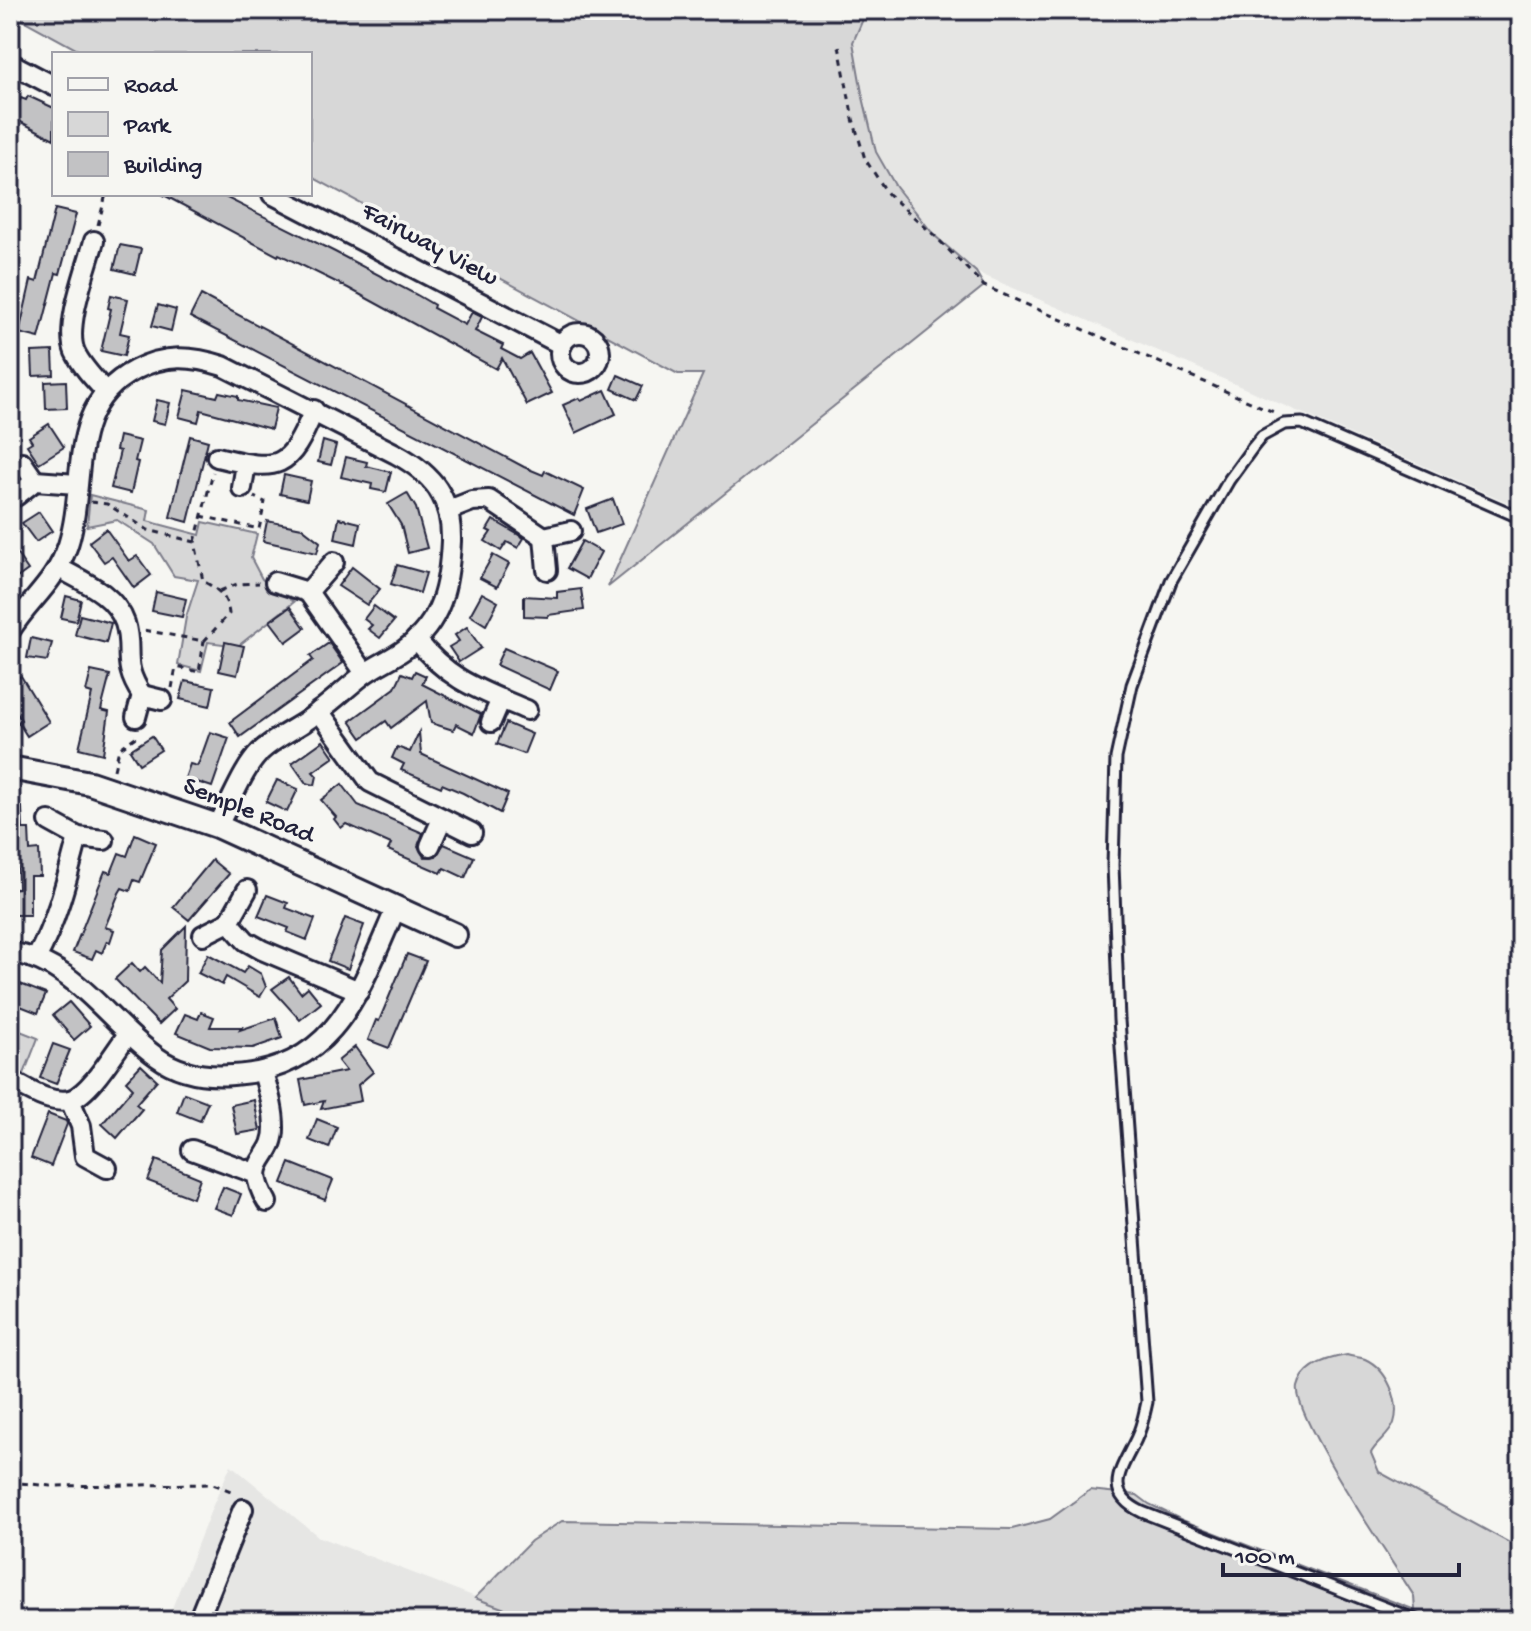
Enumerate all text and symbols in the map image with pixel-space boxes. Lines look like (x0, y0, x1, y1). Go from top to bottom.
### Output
legend (52, 52, 312, 196)
text: Road (124, 73, 178, 102)
text: Park (123, 113, 172, 142)
text: Building (123, 153, 202, 182)
street label: Fairway View (355, 197, 502, 295)
street label: Semple Road (178, 772, 320, 853)
scale bar (1223, 1527, 1459, 1577)
text: 100 m (1234, 1544, 1295, 1573)

